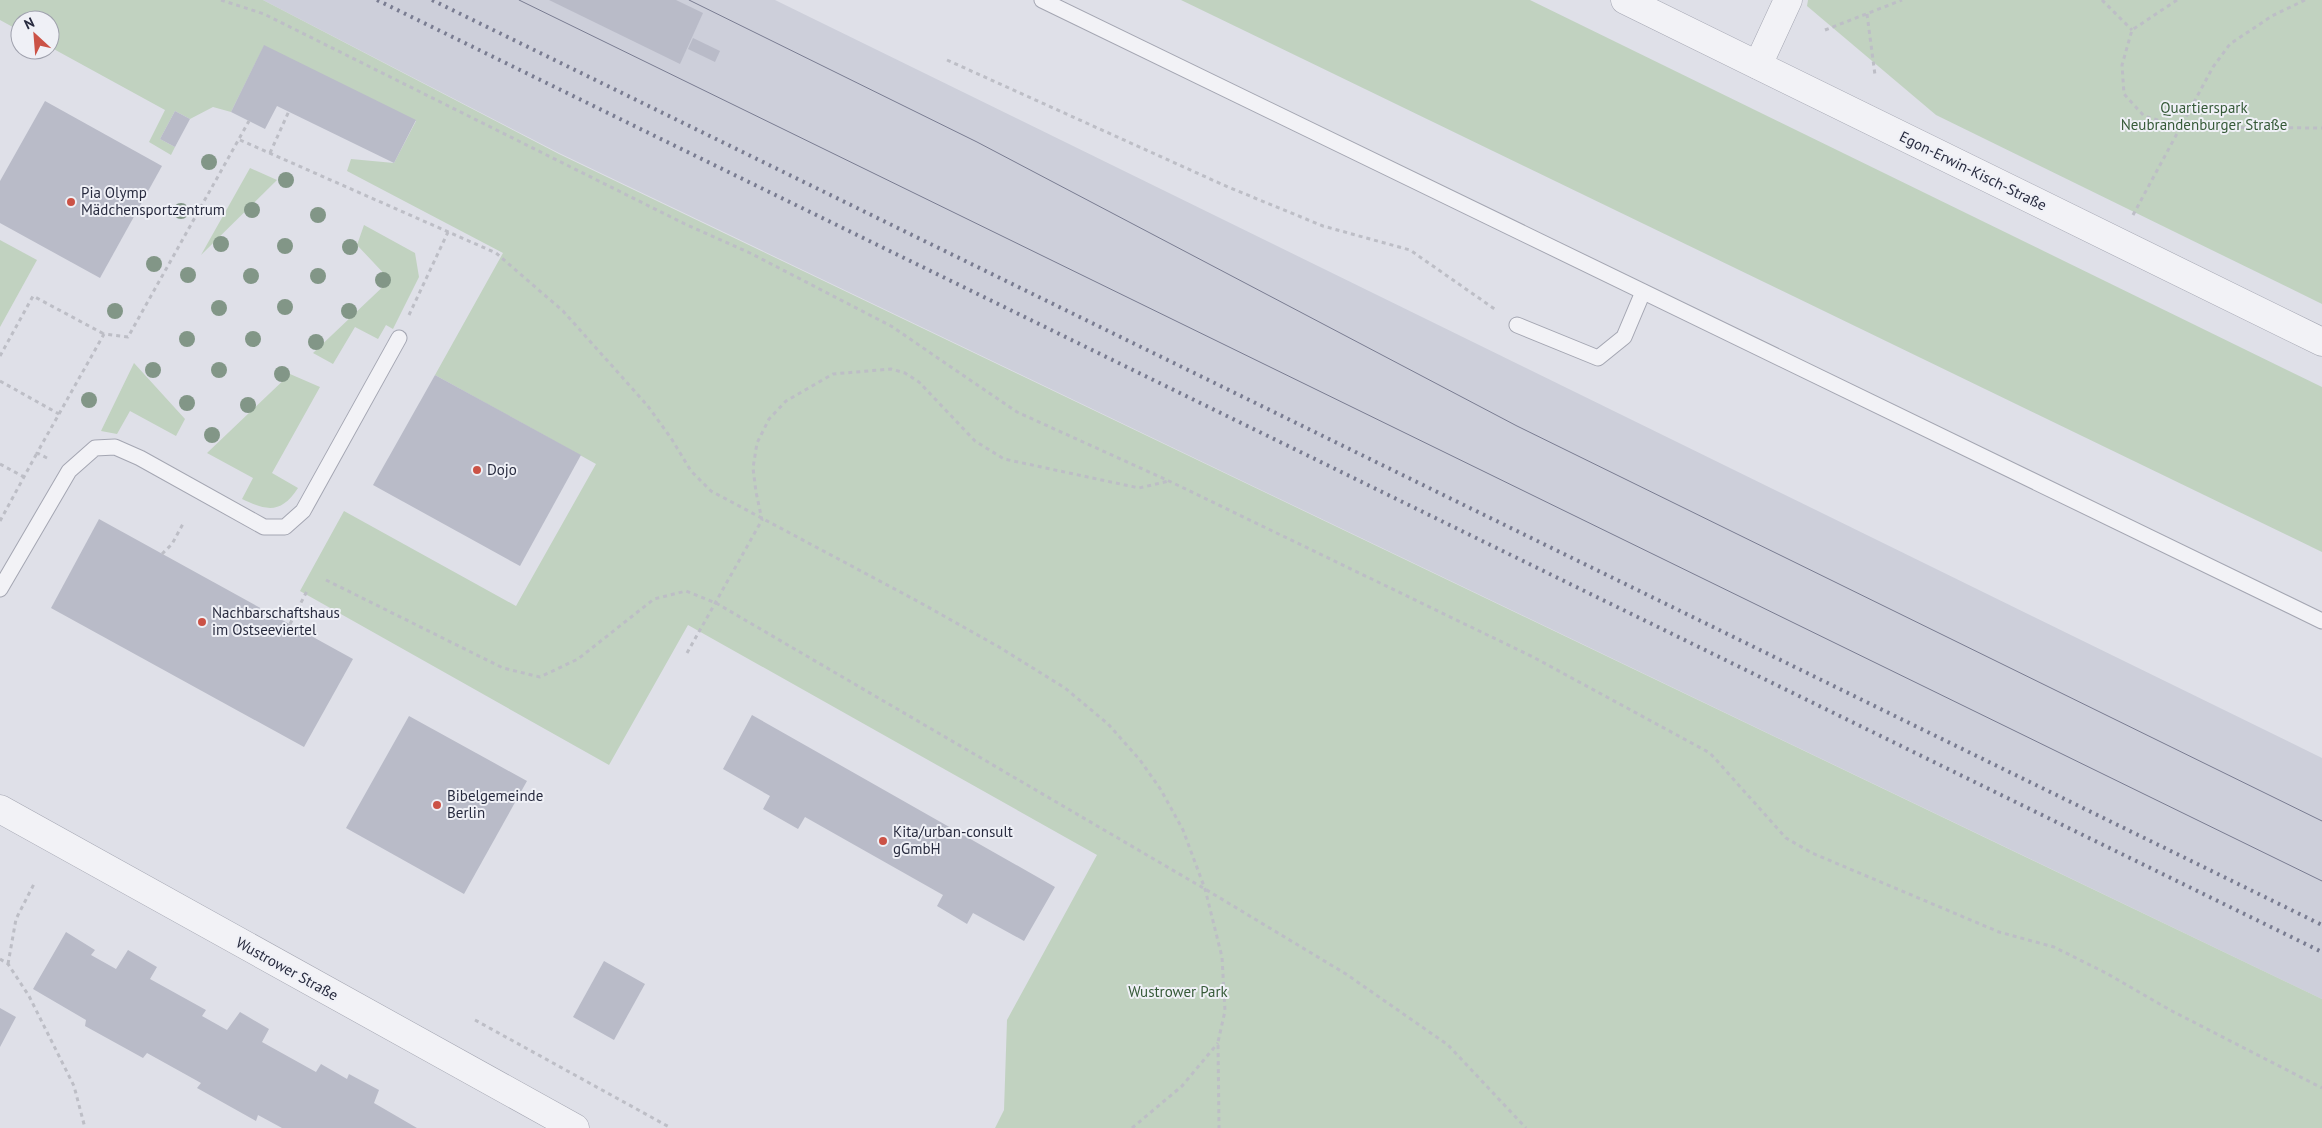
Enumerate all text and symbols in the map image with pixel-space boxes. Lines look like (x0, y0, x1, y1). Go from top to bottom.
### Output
north arrow (10, 10, 60, 60)
text: N (21, 13, 37, 33)
park label: Quartierspark Neubrandenburger Straße (2121, 98, 2287, 134)
street label: Egon-Erwin-Kisch-Straße (1896, 127, 2050, 214)
place label: Pia Olymp Mädchensportzentrum (81, 183, 225, 219)
marker: Pia Olymp Mädchensportzentrum (65, 196, 77, 208)
place label: Dojo (487, 460, 517, 479)
marker: Dojo (471, 464, 483, 476)
place label: Nachbarschaftshaus im Ostseeviertel (212, 603, 340, 639)
marker: Nachbarschaftshaus im Ostseeviertel (196, 616, 208, 628)
place label: Bibelgemeinde Berlin (447, 786, 543, 822)
marker: Bibelgemeinde Berlin (431, 799, 443, 811)
place label: Kita/urban-consult gGmbH (893, 822, 1013, 858)
marker: Kita/urban-consult gGmbH (877, 835, 889, 847)
street label: Wustrower Straße (233, 933, 342, 1004)
park label: Wustrower Park (1128, 982, 1229, 1001)

